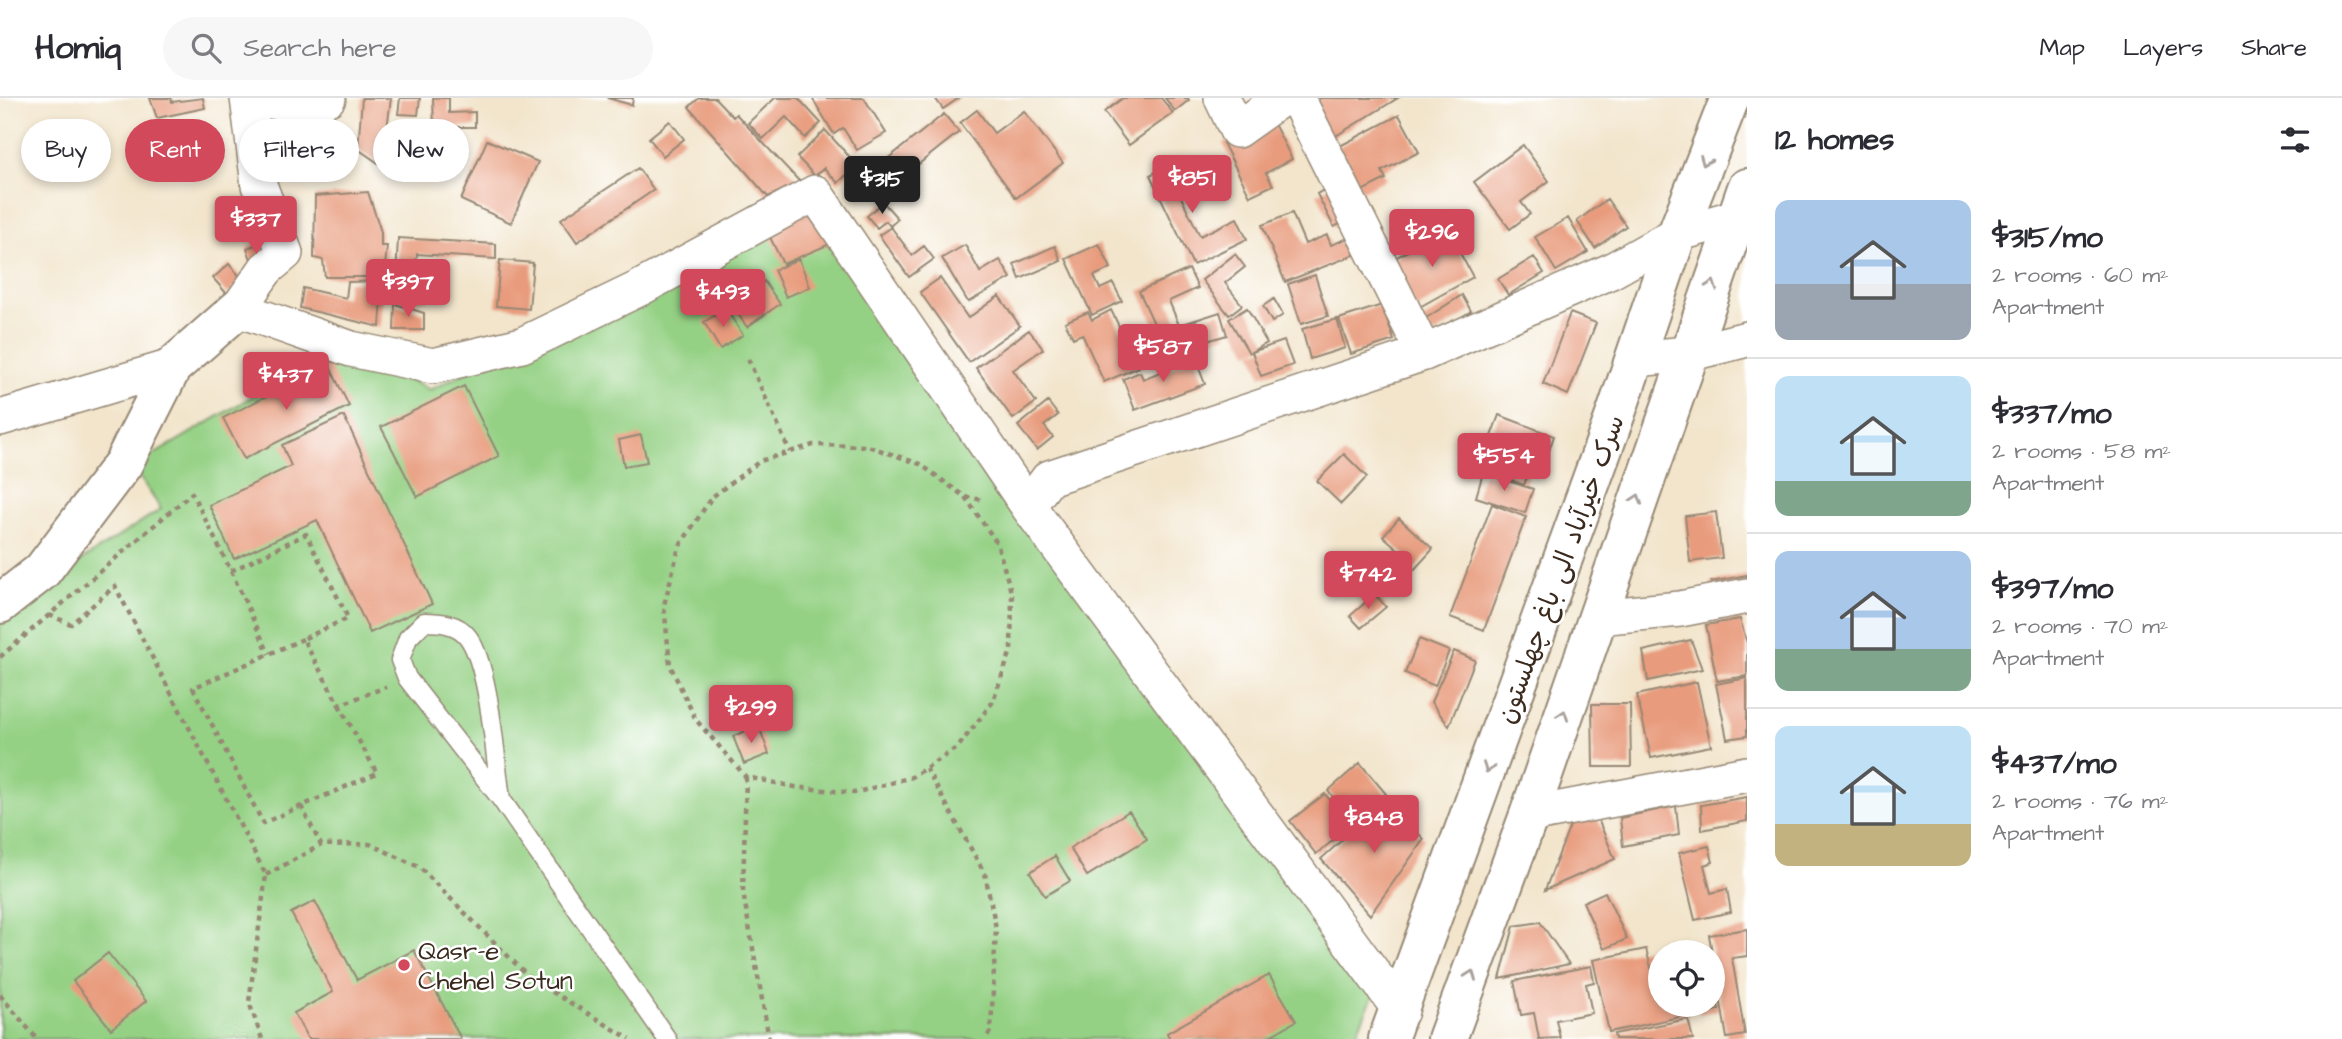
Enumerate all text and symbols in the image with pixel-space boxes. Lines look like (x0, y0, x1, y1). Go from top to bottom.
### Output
search box (163, 17, 653, 80)
text: Homiq (35, 25, 121, 71)
icon: search (187, 29, 225, 67)
text: Search here (243, 30, 397, 66)
text: Map (2040, 31, 2085, 65)
text: Layers (2123, 31, 2203, 65)
text: Share (2241, 31, 2307, 65)
chip: Buy (21, 119, 111, 182)
chip: Rent (125, 119, 225, 182)
chip: Filters (239, 119, 359, 182)
chip: New (373, 119, 469, 182)
text: 12 homes (1775, 119, 1894, 161)
icon: filters (2276, 121, 2314, 159)
one-way arrow (1700, 155, 1714, 167)
pin: $315 (841, 156, 923, 216)
pin: $851 (1151, 156, 1233, 215)
text: $851 (1169, 162, 1215, 194)
text: $315 (860, 163, 904, 195)
pin: $337 (215, 197, 297, 256)
text: $337 (231, 203, 281, 235)
pin: $296 (1391, 209, 1473, 269)
text: $296 (1405, 216, 1459, 248)
text: $315/mo (1992, 217, 2103, 259)
icon: home (1831, 228, 1915, 312)
text: 2 rooms · 60 m² (1992, 259, 2169, 291)
pin: $397 (367, 260, 449, 319)
text: $397 (382, 266, 434, 298)
pin: $493 (682, 270, 764, 329)
text: $493 (696, 276, 750, 308)
one-way arrow (1704, 279, 1718, 291)
text: Apartment (1992, 291, 2104, 323)
pin: $587 (1122, 324, 1204, 384)
text: $587 (1134, 331, 1192, 363)
pin: $437 (245, 352, 327, 412)
text: $437 (259, 359, 313, 391)
text: $337/mo (1992, 393, 2112, 435)
icon: home (1831, 404, 1915, 488)
street label: سرک خیرآباد الی باغ چهلستون (1488, 410, 1634, 729)
pin: $554 (1463, 434, 1545, 493)
text: 2 rooms · 58 m² (1992, 435, 2171, 467)
text: $554 (1473, 440, 1535, 472)
text: Apartment (1992, 467, 2104, 499)
one-way arrow (1629, 494, 1643, 506)
pin: $742 (1327, 552, 1409, 611)
text: $742 (1340, 558, 1396, 590)
text: $397/mo (1992, 568, 2113, 610)
icon: home (1831, 579, 1915, 663)
text: 2 rooms · 70 m² (1992, 610, 2168, 642)
text: Apartment (1992, 642, 2104, 674)
pin: $299 (710, 686, 792, 745)
text: $299 (725, 692, 777, 724)
one-way arrow (1555, 709, 1570, 721)
text: $437/mo (1992, 743, 2117, 785)
icon: home (1831, 754, 1915, 838)
one-way arrow (1483, 761, 1497, 773)
text: 2 rooms · 76 m² (1992, 785, 2168, 817)
pin: $848 (1333, 796, 1415, 855)
text: $848 (1345, 802, 1403, 834)
text: Apartment (1992, 817, 2104, 849)
place label: Qasr-e Chehel Sotun (418, 933, 573, 999)
map controls (1648, 940, 1725, 1017)
button: locate (1648, 940, 1725, 1017)
marker: Qasr-e Chehel Sotun (396, 957, 412, 973)
one-way arrow (1462, 969, 1476, 981)

